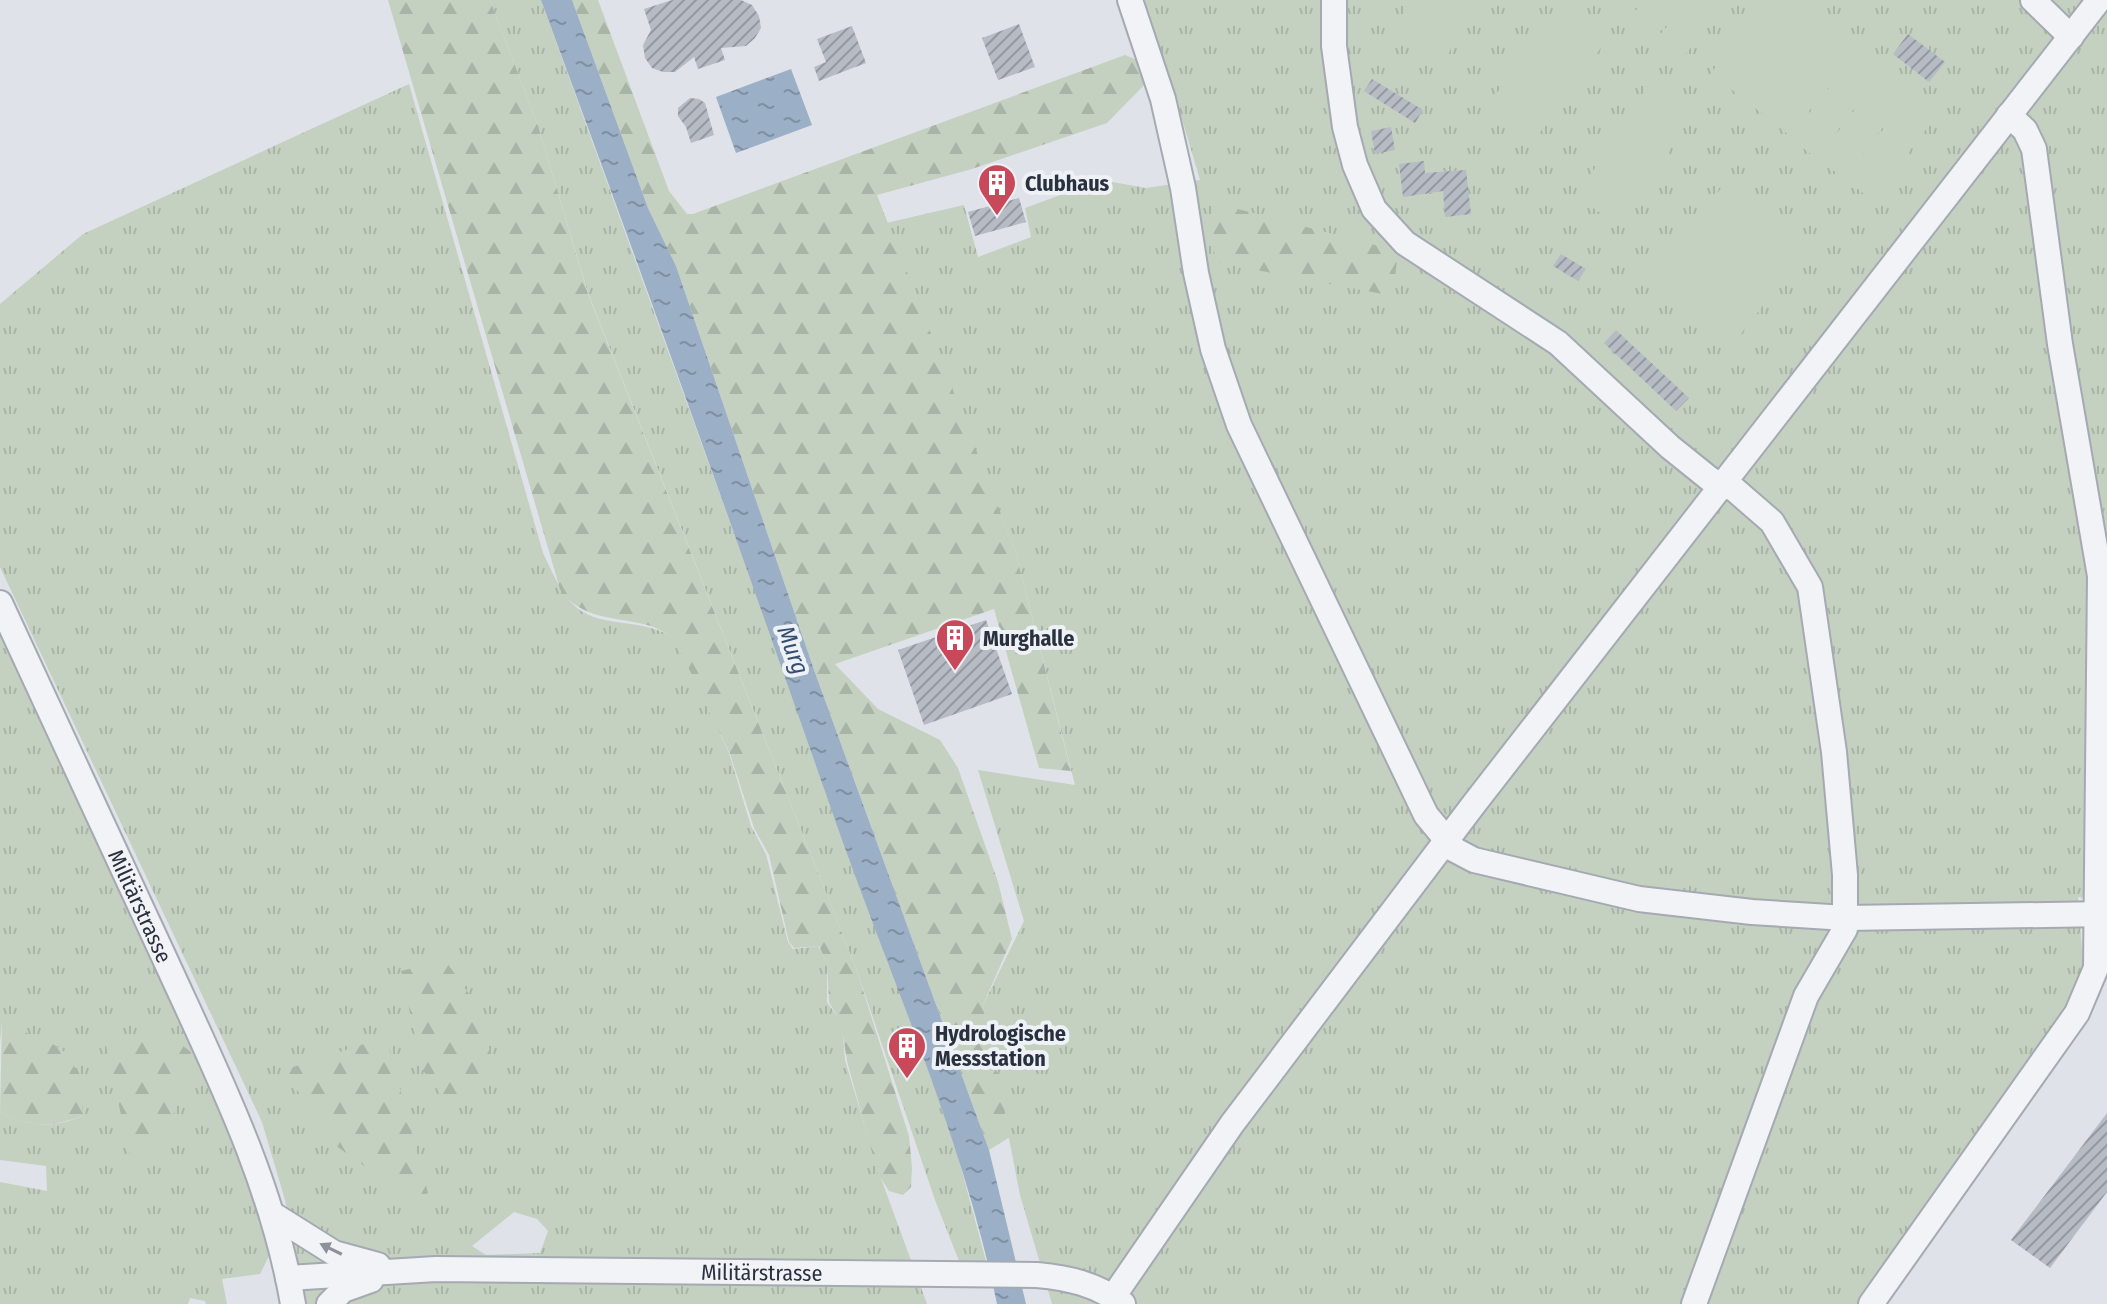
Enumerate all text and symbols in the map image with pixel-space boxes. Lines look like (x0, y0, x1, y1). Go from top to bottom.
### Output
building icon: Clubhaus (976, 162, 1018, 217)
place label: Clubhaus (1025, 170, 1110, 197)
building icon: Murghalle (934, 617, 976, 672)
water label: Murg (771, 622, 815, 678)
place label: Murghalle (983, 625, 1074, 652)
street label: Militärstrasse (103, 845, 178, 967)
place label: Hydrologische Messstation (935, 1020, 1066, 1072)
building icon: Hydrologische Messstation (886, 1025, 928, 1080)
one-way arrow (319, 1242, 342, 1256)
street label: Militärstrasse (701, 1258, 823, 1286)

